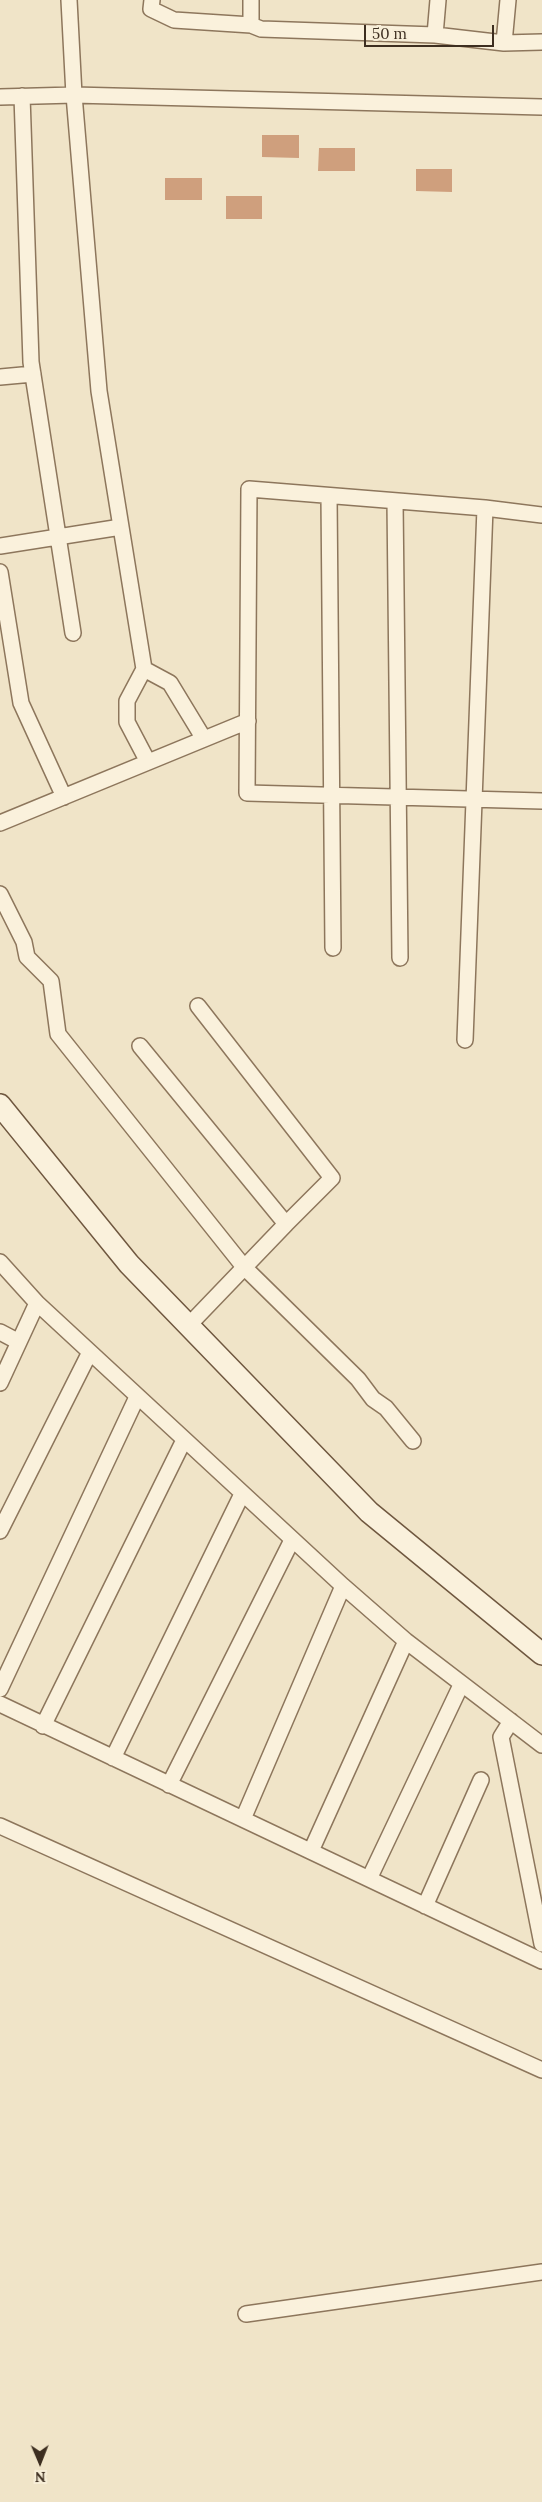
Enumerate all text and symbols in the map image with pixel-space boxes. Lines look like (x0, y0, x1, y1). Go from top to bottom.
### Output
scale bar (367, 15, 497, 47)
text: 50 m (372, 24, 407, 43)
north arrow (15, 2437, 65, 2487)
text: N (35, 2468, 46, 2486)

